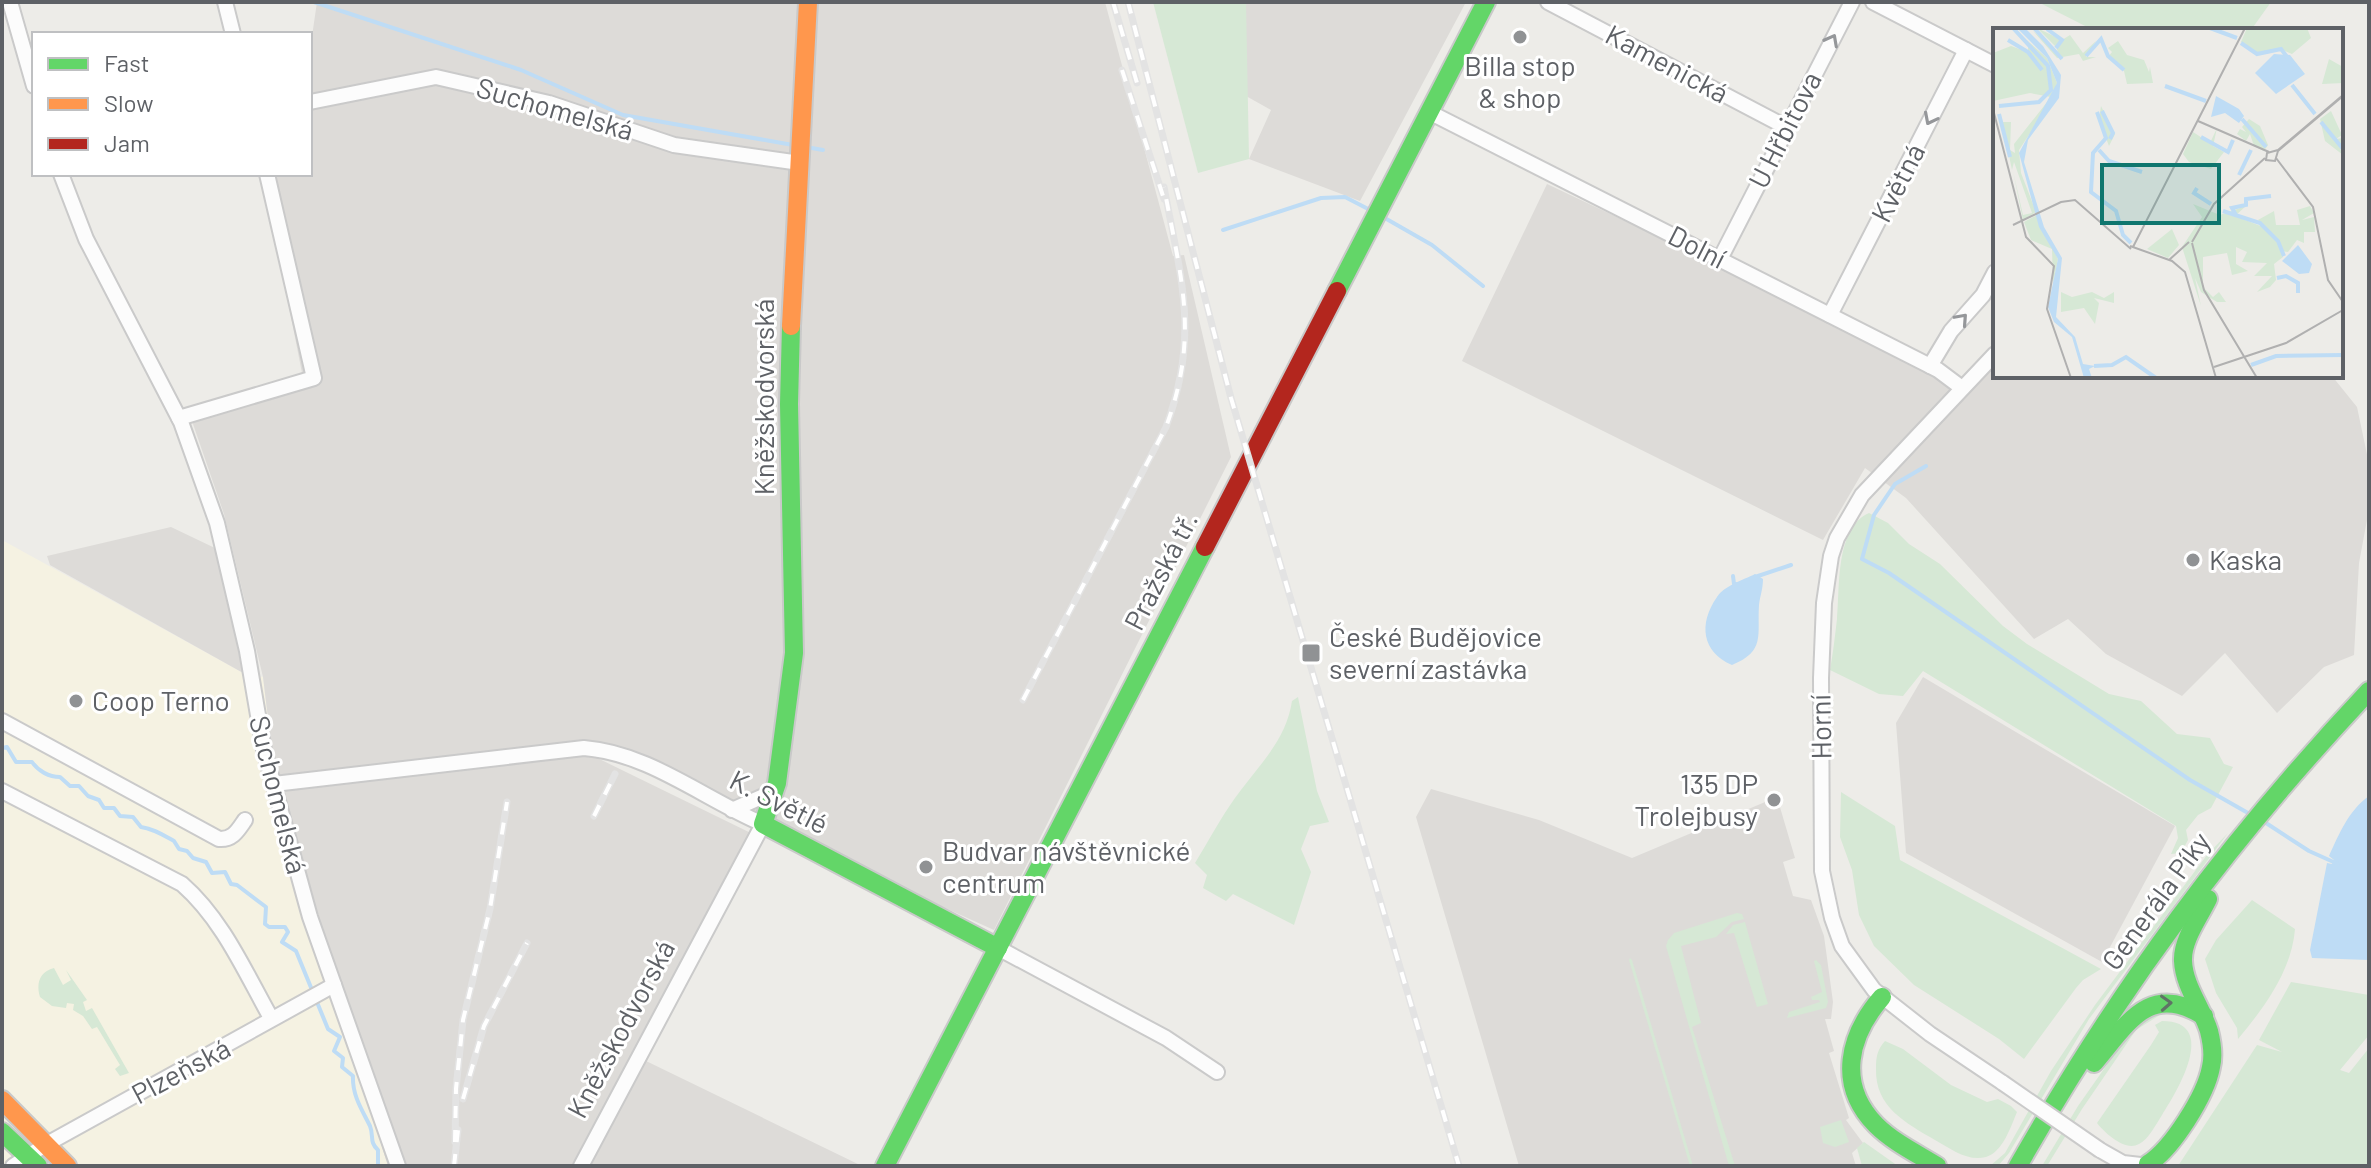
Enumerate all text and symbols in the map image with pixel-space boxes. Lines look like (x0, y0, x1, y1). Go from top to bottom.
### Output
street label: Kamenická (1600, 17, 1735, 110)
marker: Billa stop & shop (1511, 28, 1529, 46)
inset map (1993, 28, 2343, 378)
legend (32, 32, 312, 176)
one-way arrow (1822, 34, 1837, 48)
text: Fast (104, 48, 149, 77)
place label: Billa stop & shop (1464, 48, 1576, 114)
street label: U Hřbitova (1740, 65, 1828, 194)
street label: Suchomelská (473, 69, 638, 147)
text: Slow (104, 88, 153, 117)
one-way arrow (1925, 111, 1940, 126)
text: Jam (104, 128, 150, 157)
street label: Květná (1863, 138, 1931, 228)
street label: Dolní (1663, 217, 1732, 275)
street label: Kněžskodvorská (746, 299, 780, 495)
one-way arrow (1952, 313, 1967, 328)
street label: Pražská tř. (1116, 506, 1204, 635)
place label: Kaska (2209, 542, 2282, 576)
marker: Kaska (2184, 551, 2202, 569)
place label: České Budějovice severní zastávka (1329, 619, 1542, 685)
marker: České Budějovice severní zastávka (1300, 642, 1322, 664)
place label: Coop Terno (92, 683, 230, 717)
marker: Coop Terno (67, 692, 85, 710)
street label: Horní (1802, 694, 1838, 760)
street label: Suchomelská (243, 712, 315, 877)
street label: K. Světlé (725, 762, 834, 840)
place label: 135 DP Trolejbusy (1634, 766, 1758, 832)
marker: 135 DP Trolejbusy (1765, 791, 1783, 809)
street label: Generála Píky (2094, 825, 2217, 976)
place label: Budvar návštěvnické centrum (942, 833, 1190, 899)
marker: Budvar návštěvnické centrum (917, 858, 935, 876)
street label: Kněžskodvorská (559, 934, 681, 1123)
one-way arrow (2161, 994, 2173, 1011)
street label: Plzeňská (125, 1030, 236, 1110)

